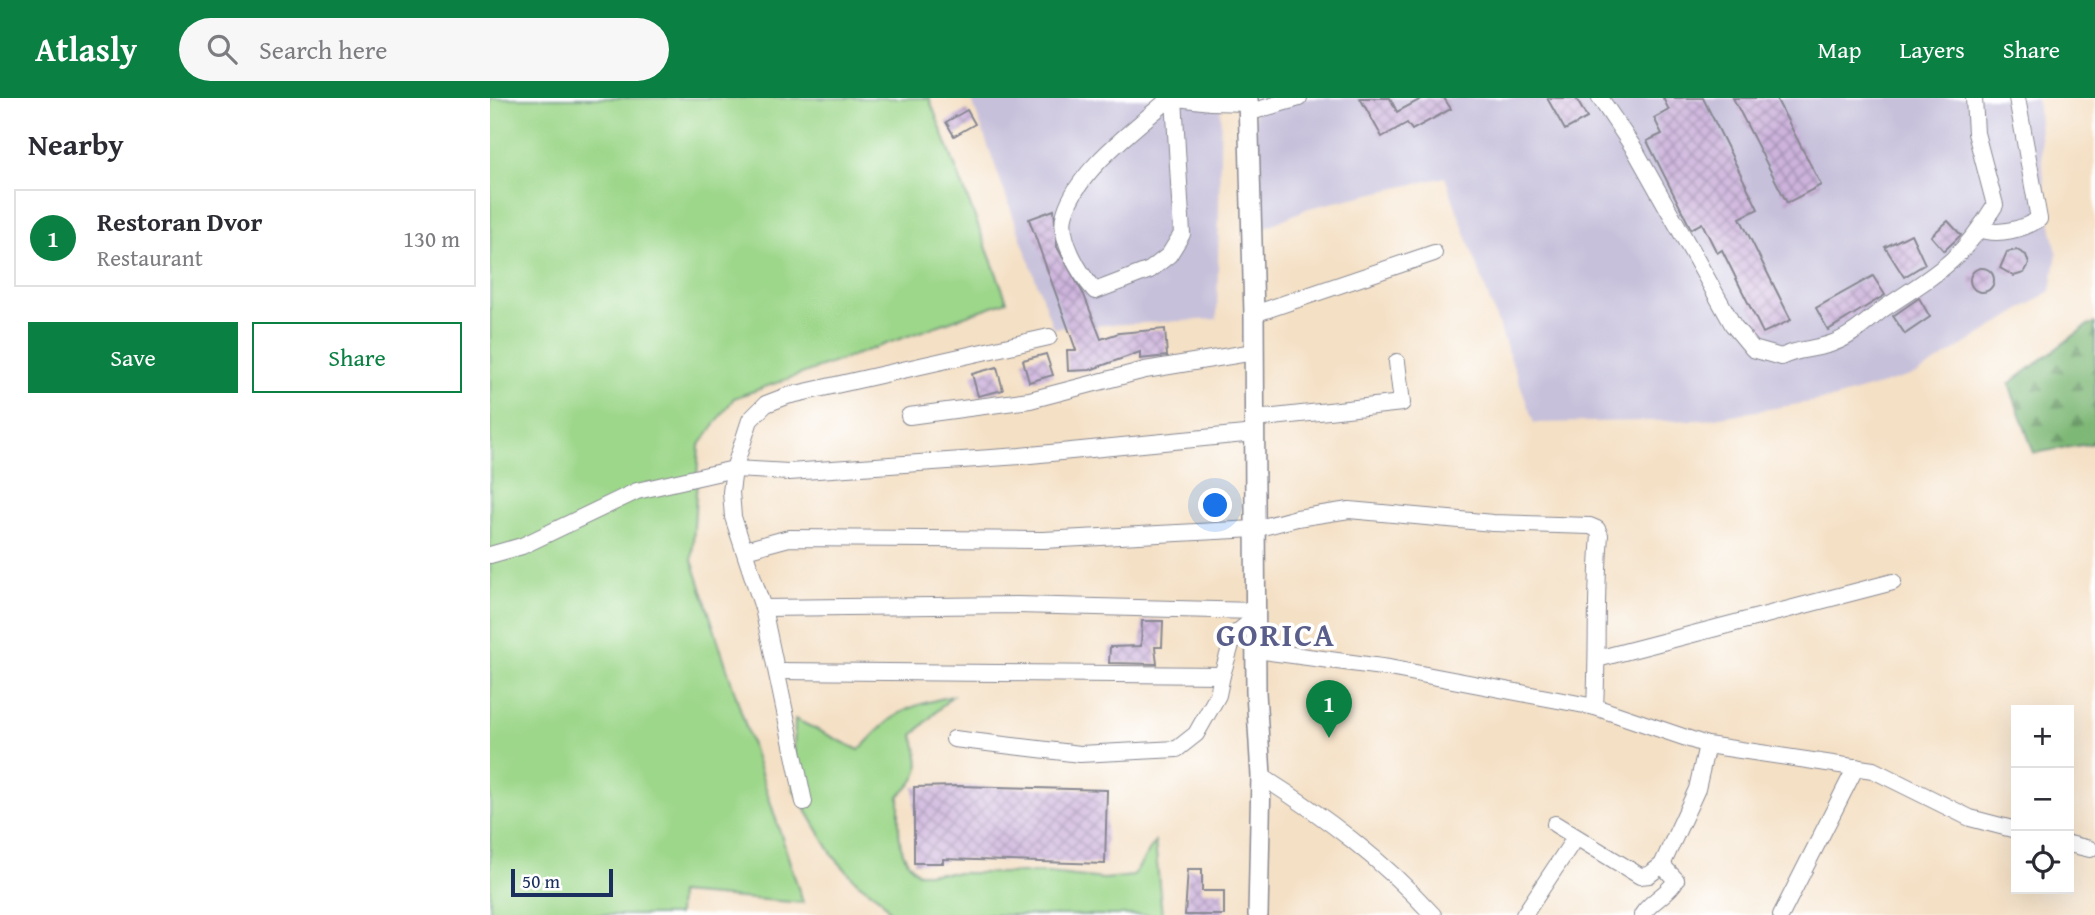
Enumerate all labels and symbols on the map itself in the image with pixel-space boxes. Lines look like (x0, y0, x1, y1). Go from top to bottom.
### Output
your location (1198, 488, 1232, 522)
district label: GORICA (1216, 611, 1336, 658)
pin: 1 (1306, 680, 1352, 738)
scale bar (511, 866, 612, 898)

